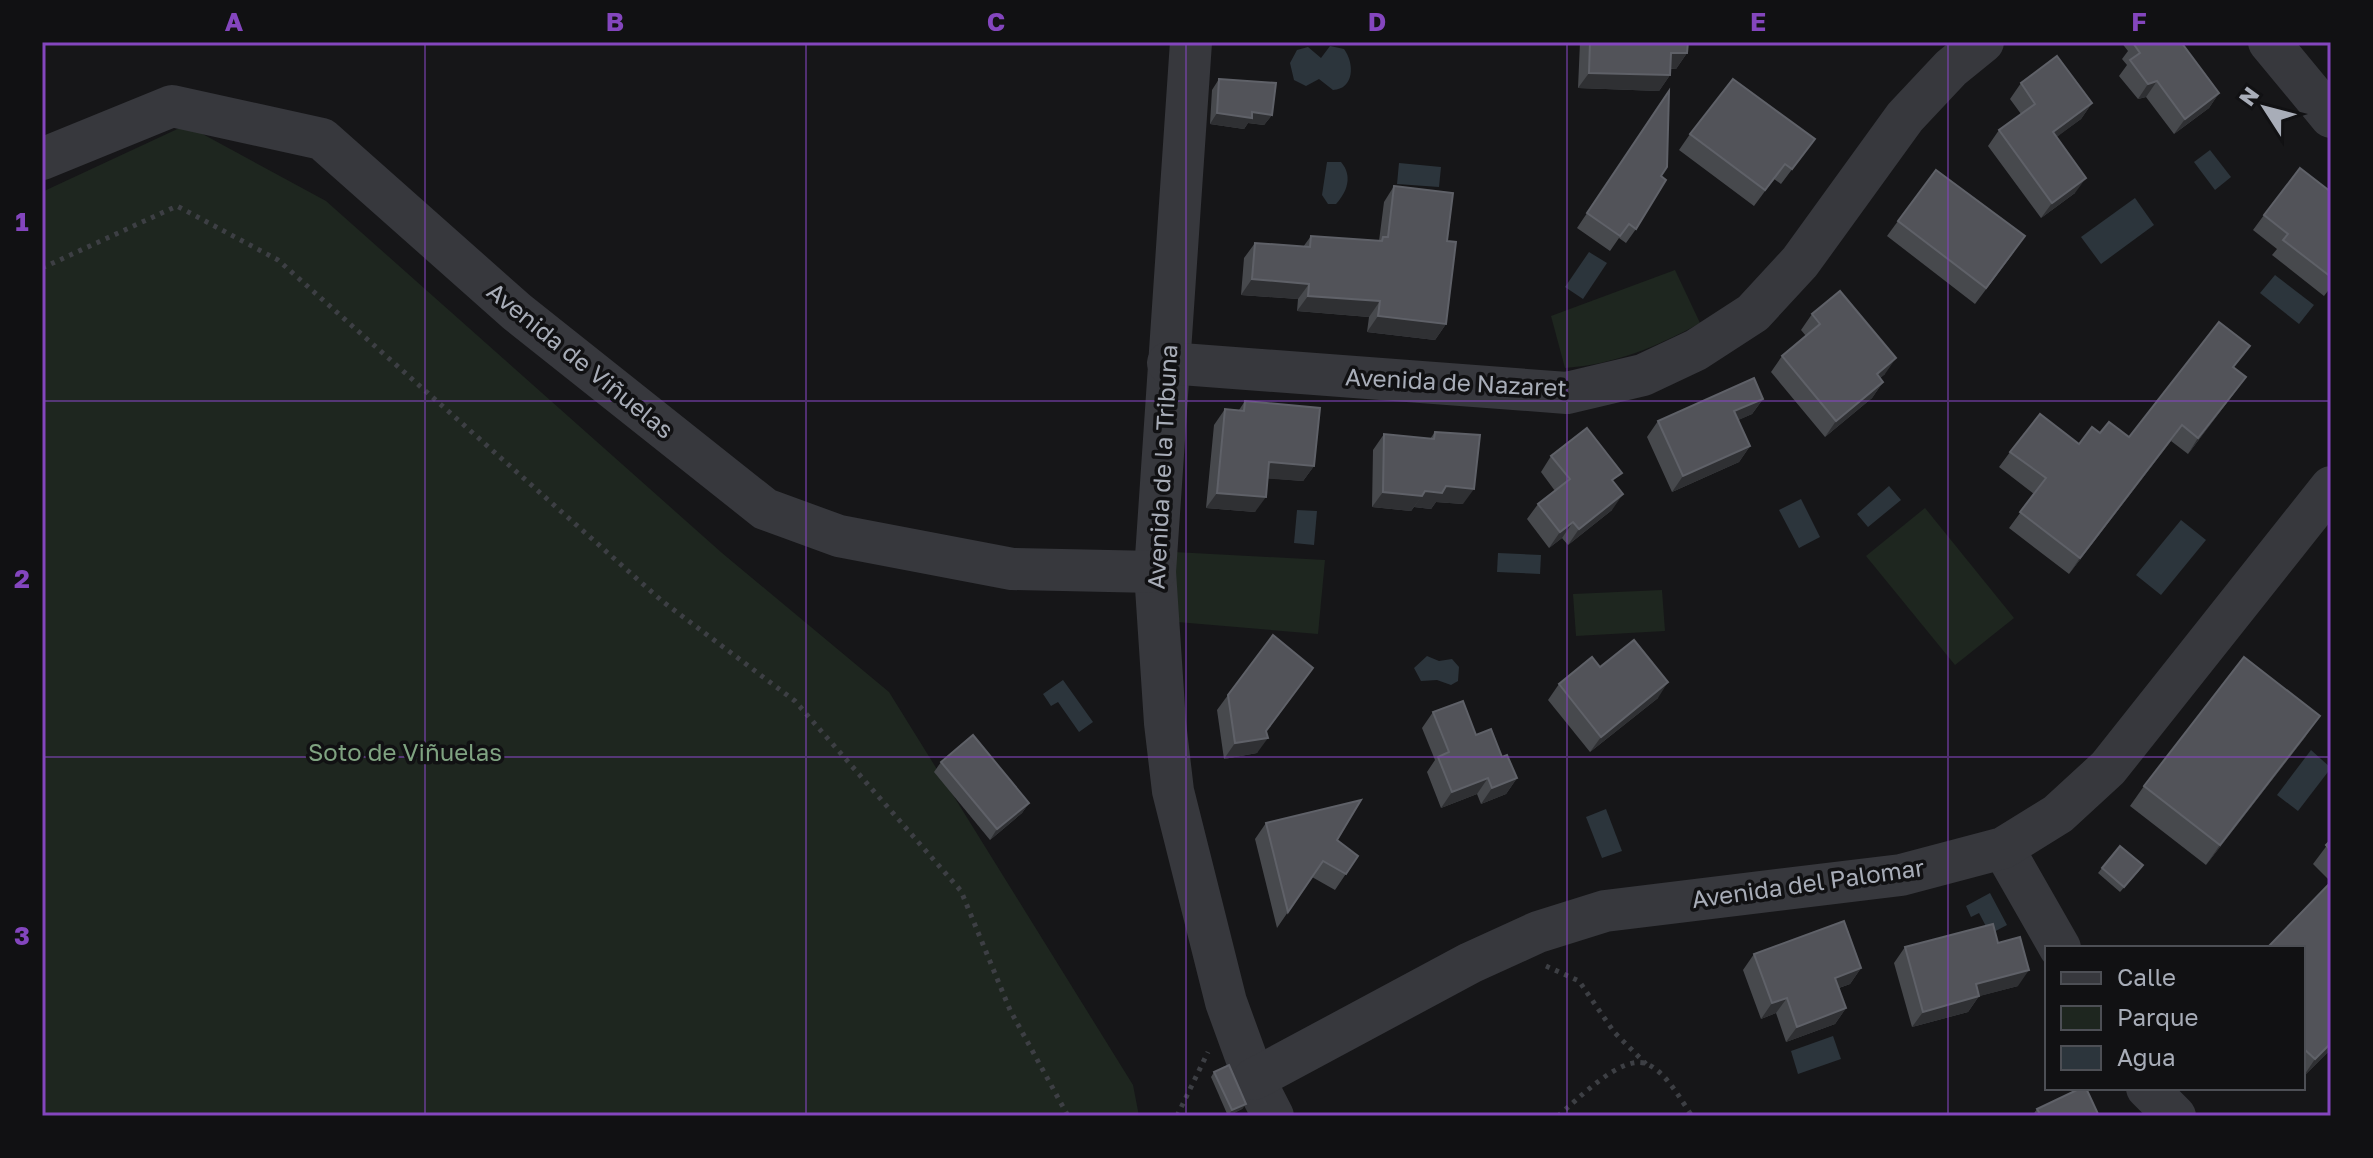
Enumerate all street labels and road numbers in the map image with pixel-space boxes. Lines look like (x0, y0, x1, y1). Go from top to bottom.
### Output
street label: Avenida de Viñuelas (482, 276, 680, 444)
street label: Avenida de la Tribuna (1141, 344, 1182, 590)
street label: Avenida de Nazaret (1344, 361, 1568, 402)
street label: Avenida del Palomar (1690, 852, 1926, 913)

